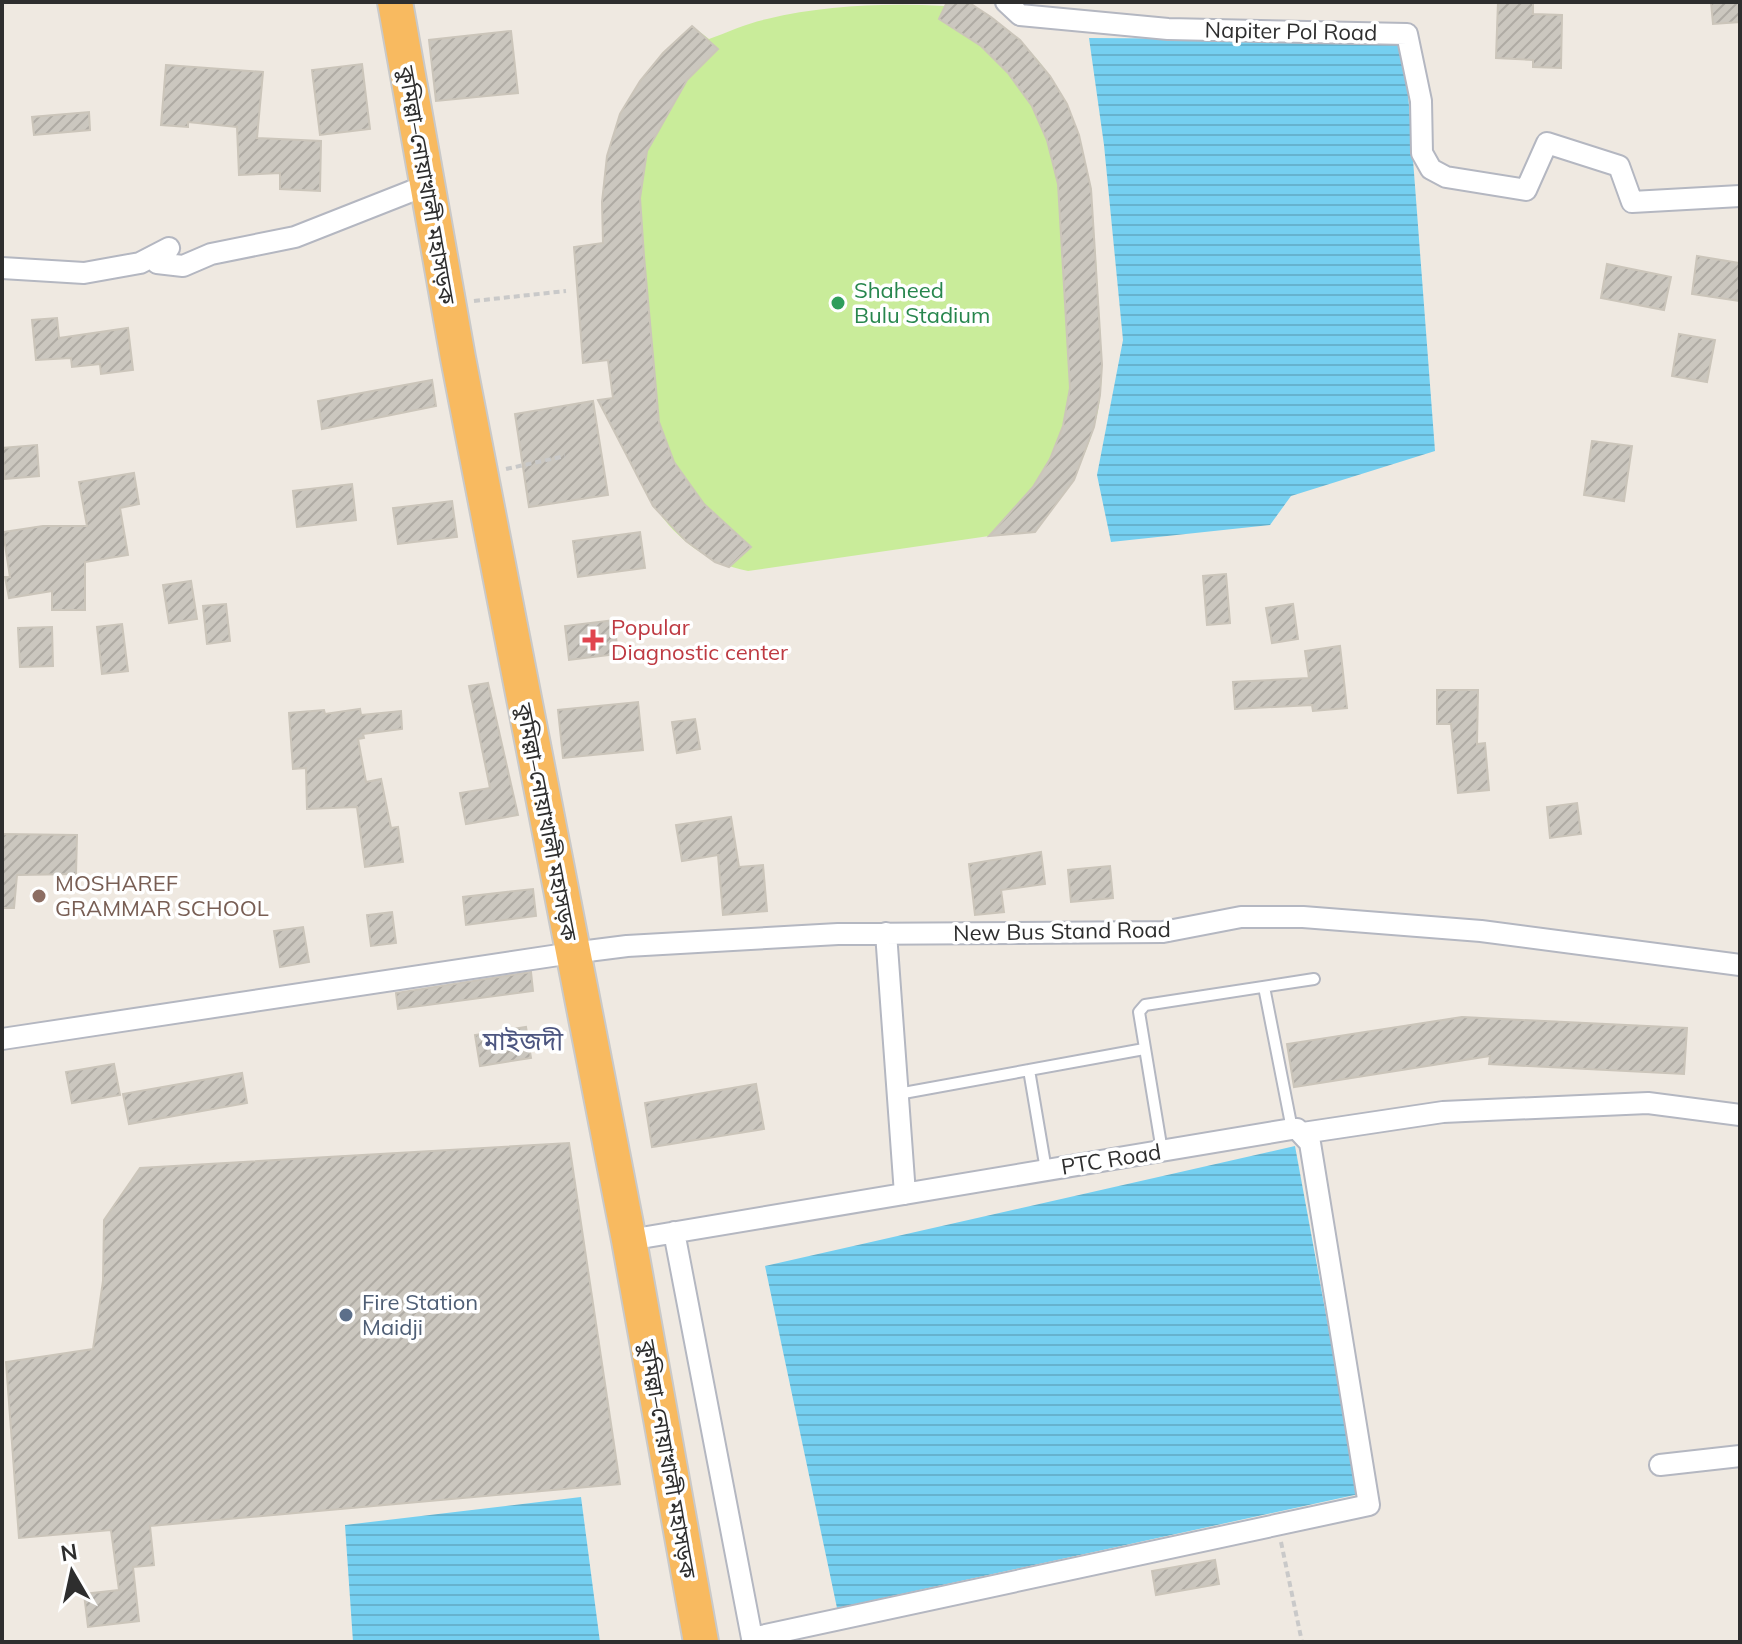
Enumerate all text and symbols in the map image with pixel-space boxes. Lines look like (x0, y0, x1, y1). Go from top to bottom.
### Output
street label: Napiter Pol Road (1204, 15, 1378, 47)
street label: কুমিল্লা–নোয়াখালী মহাসড়ক (392, 63, 462, 307)
place label: Shaheed Bulu Stadium (854, 276, 990, 329)
marker: Shaheed Bulu Stadium (829, 294, 847, 312)
place label: Popular Diagnostic center (611, 613, 788, 666)
marker: Popular Diagnostic center (582, 629, 604, 651)
street label: কুমিল্লা–নোয়াখালী মহাসড়ক (510, 700, 584, 943)
place label: MOSHAREF GRAMMAR SCHOOL (55, 869, 269, 922)
marker: MOSHAREF GRAMMAR SCHOOL (30, 887, 48, 905)
street label: New Bus Stand Road (953, 915, 1171, 947)
district label: মাইজদী (482, 1024, 564, 1057)
street label: PTC Road (1059, 1137, 1163, 1181)
place label: Fire Station Maidji (362, 1288, 478, 1341)
marker: Fire Station Maidji (337, 1306, 355, 1324)
street label: কুমিল্লা–নোয়াখালী মহাসড়ক (633, 1337, 703, 1581)
north arrow (32, 1532, 112, 1612)
text: N (58, 1537, 79, 1567)

